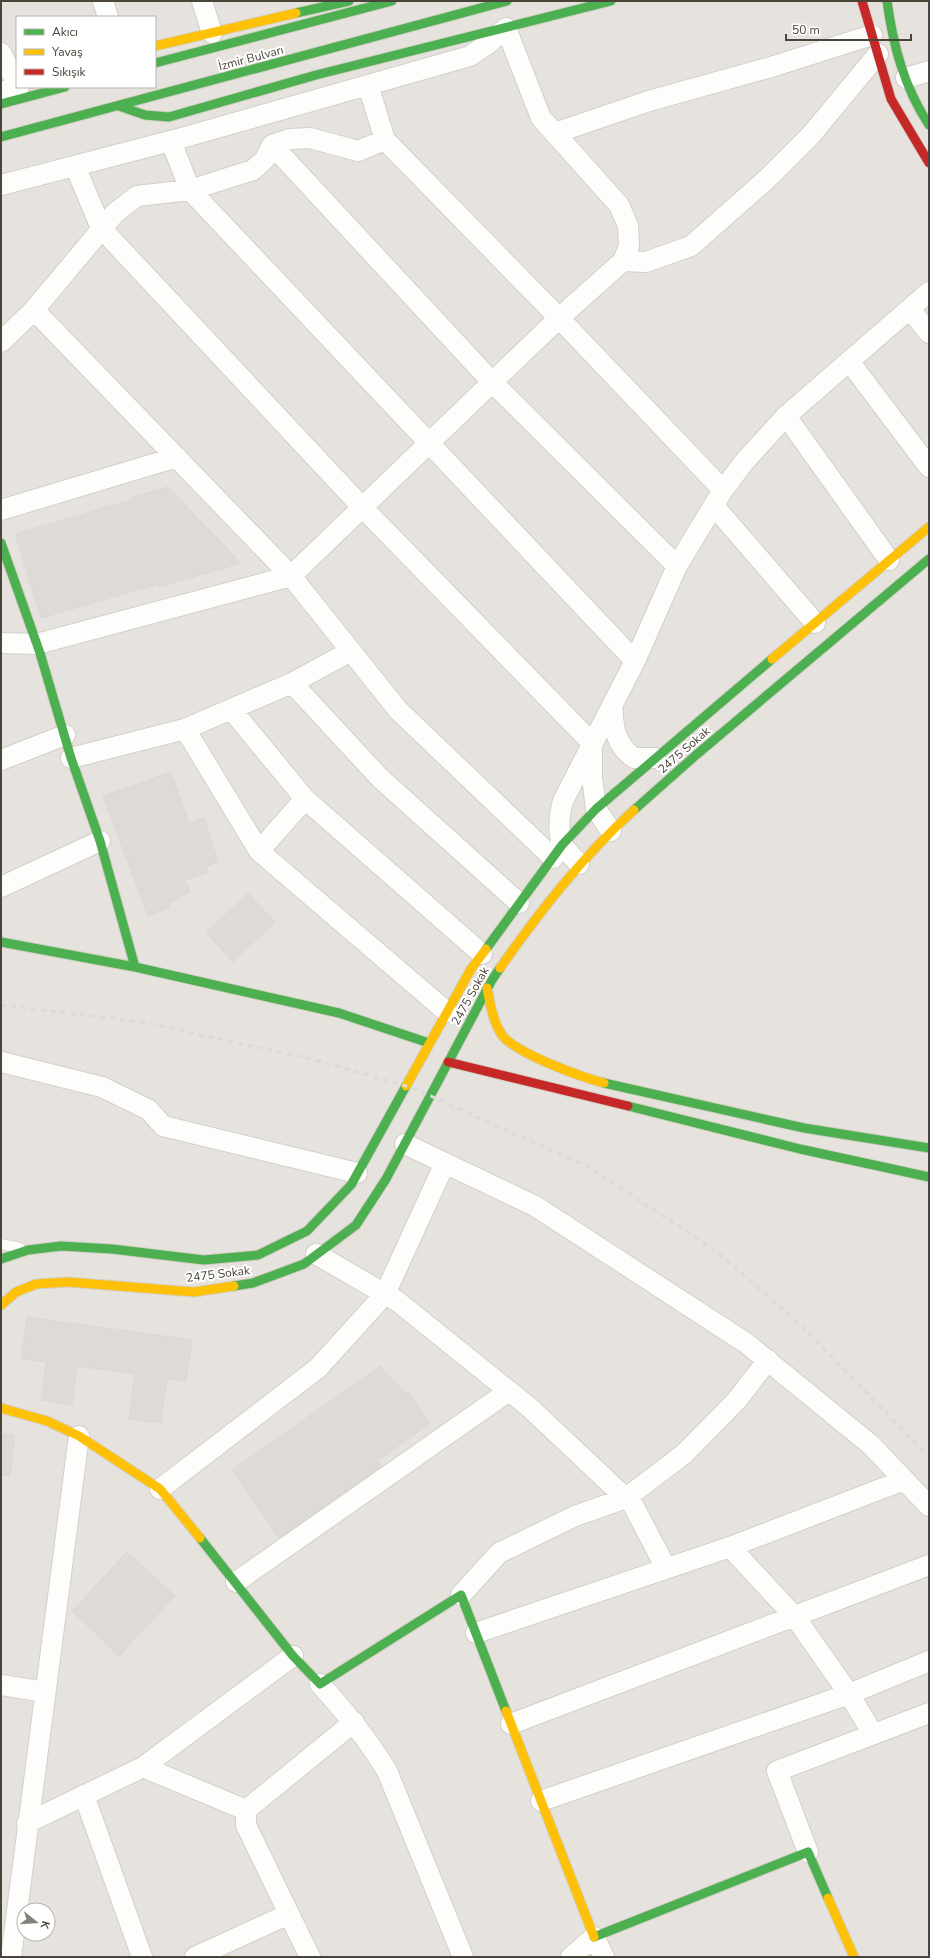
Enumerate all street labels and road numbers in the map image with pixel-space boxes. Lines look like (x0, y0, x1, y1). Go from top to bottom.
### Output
street label: İzmir Bulvarı (217, 42, 285, 74)
street label: 2475 Sokak (655, 722, 714, 777)
street label: 2475 Sokak (447, 963, 493, 1028)
street label: 2475 Sokak (185, 1262, 252, 1286)

